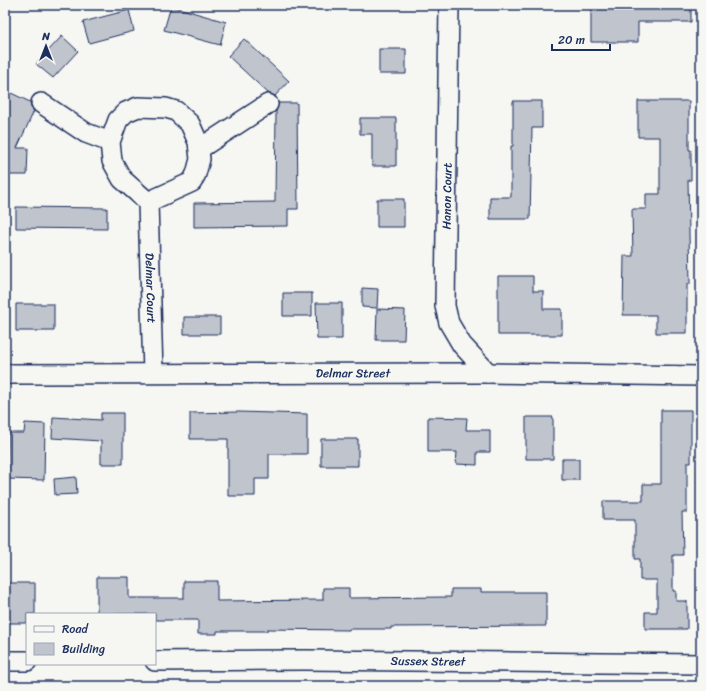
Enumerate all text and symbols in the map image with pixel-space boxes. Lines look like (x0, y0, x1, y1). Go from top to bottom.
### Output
north arrow (26, 26, 66, 66)
scale bar (552, 26, 610, 52)
text: N (41, 27, 50, 46)
text: 20 m (558, 29, 585, 51)
street label: Hanon Court (435, 162, 459, 230)
street label: Delmar Court (138, 253, 163, 323)
street label: Delmar Street (316, 362, 391, 384)
legend (26, 613, 156, 665)
text: Road (62, 618, 89, 640)
text: Building (62, 638, 105, 660)
street label: Sussex Street (390, 650, 467, 673)

